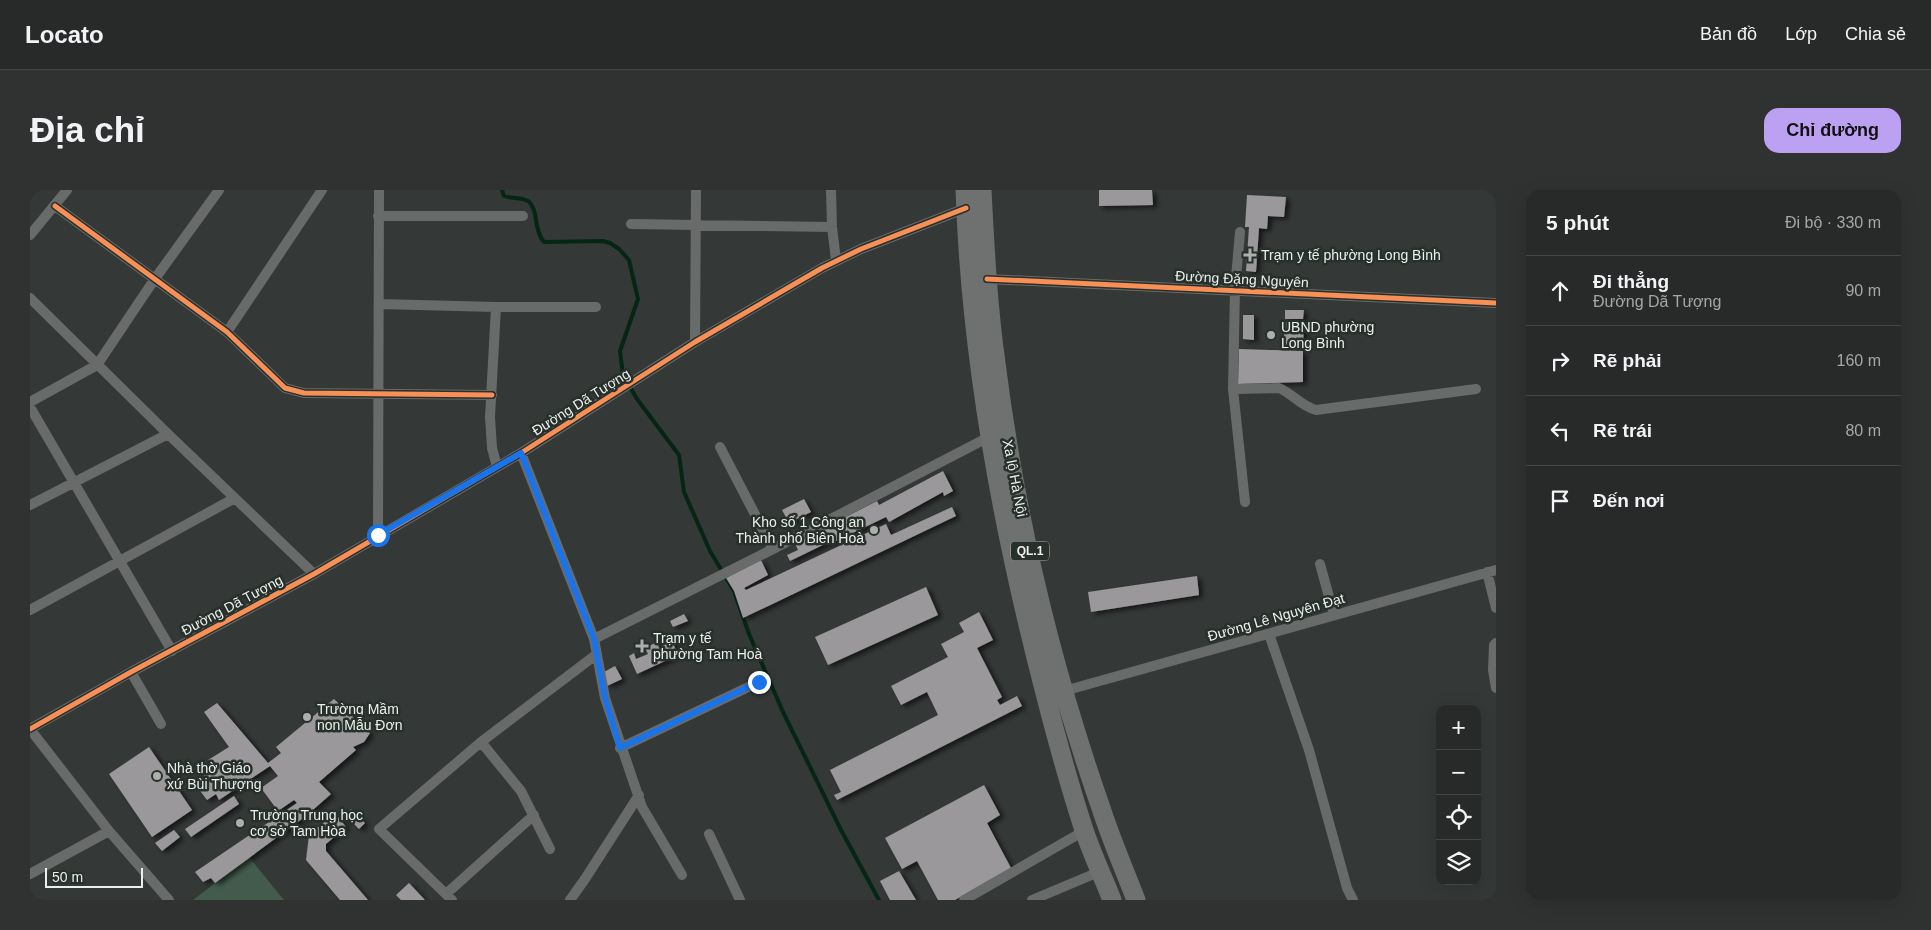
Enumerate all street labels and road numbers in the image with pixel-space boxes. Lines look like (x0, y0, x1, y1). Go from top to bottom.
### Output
street label: Đường Đặng Nguyên (1175, 268, 1309, 290)
street label: Đường Dã Tượng (529, 365, 633, 439)
street label: Xa lộ Hà Nội (1000, 438, 1030, 518)
road number: QL.1 (1011, 542, 1049, 561)
street label: Đường Dã Tượng (179, 572, 285, 638)
street label: Đường Lê Nguyên Đạt (1206, 590, 1346, 644)

